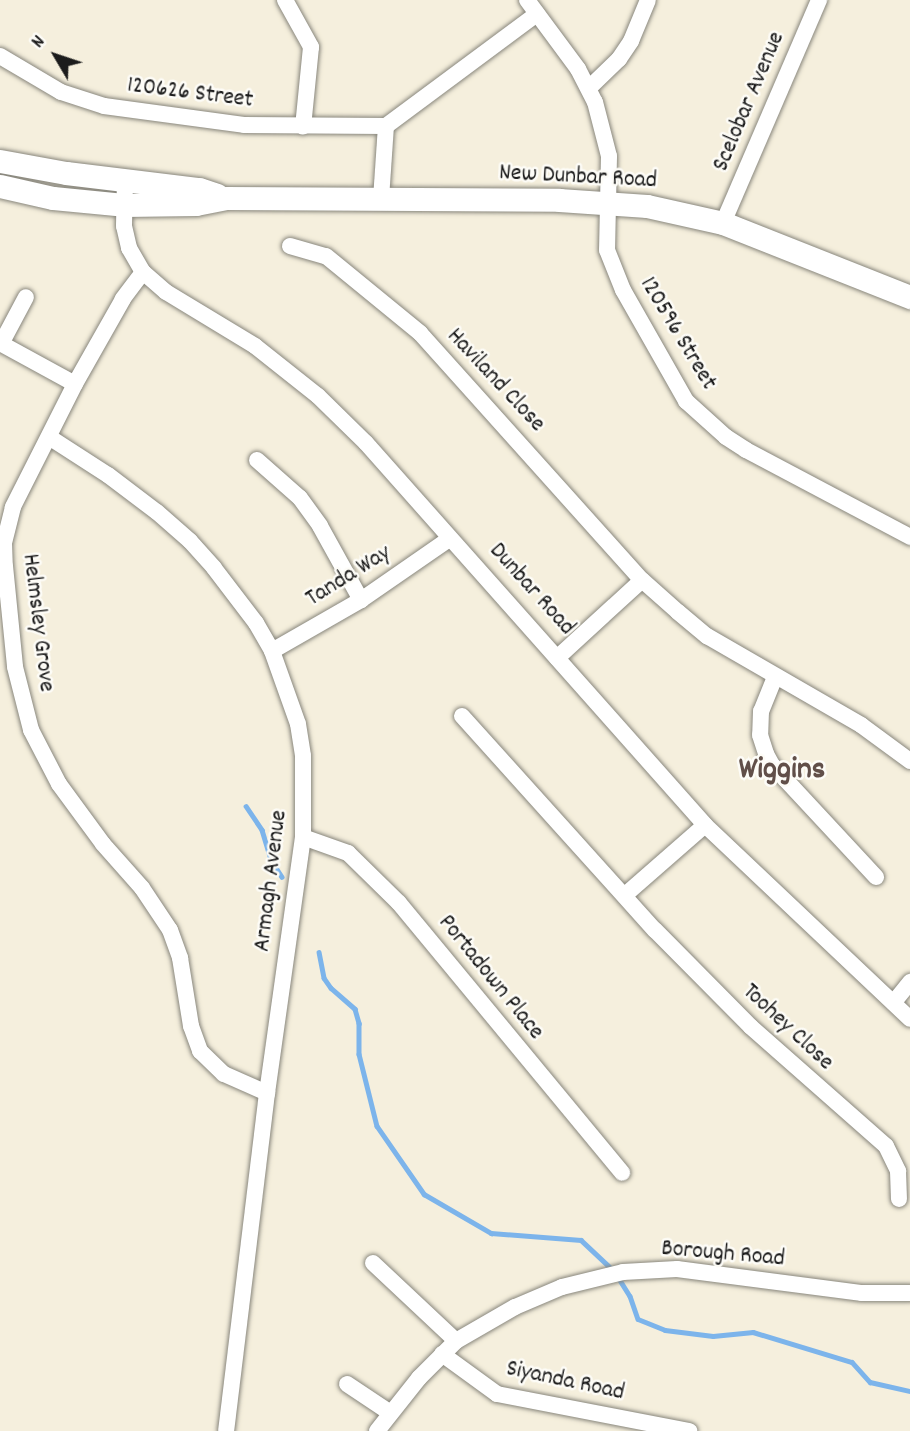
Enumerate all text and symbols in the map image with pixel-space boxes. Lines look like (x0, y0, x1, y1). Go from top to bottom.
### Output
north arrow (21, 21, 91, 91)
street label: Scelobar Avenue (708, 28, 792, 176)
text: N (26, 30, 53, 55)
street label: 120626 Street (125, 72, 255, 116)
street label: New Dunbar Road (498, 159, 658, 197)
street label: 120596 Street (632, 272, 722, 396)
street label: Haviland Close (440, 323, 550, 439)
street label: Dunbar Road (482, 538, 580, 642)
street label: Tanda Way (301, 540, 397, 614)
street label: Helmsley Grove (14, 552, 60, 694)
district label: Wiggins (739, 752, 825, 790)
street label: Armagh Avenue (249, 809, 295, 953)
street label: Portadown Place (431, 910, 549, 1046)
street label: Toohey Close (735, 978, 839, 1078)
street label: Borough Road (660, 1235, 786, 1275)
street label: Siyanda Road (503, 1355, 627, 1409)

